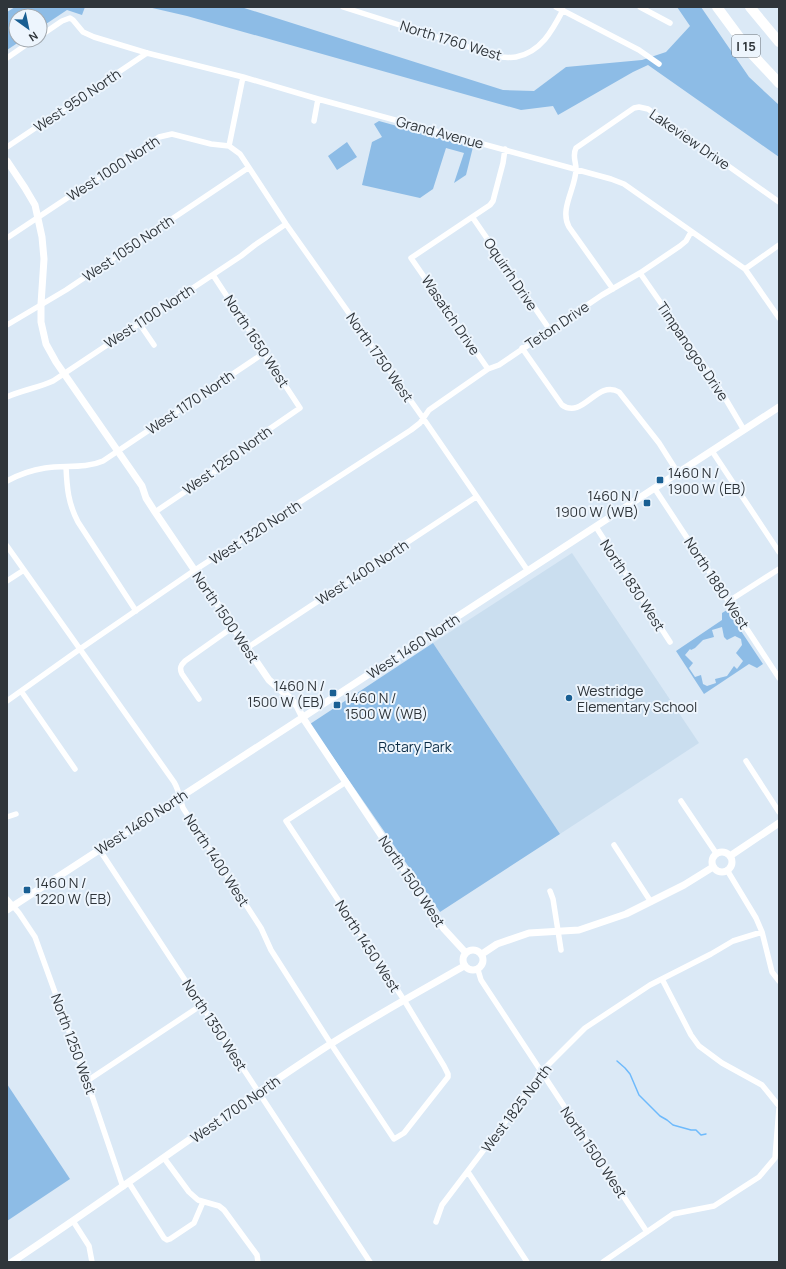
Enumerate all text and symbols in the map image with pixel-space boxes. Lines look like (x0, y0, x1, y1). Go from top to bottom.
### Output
north arrow (8, 8, 48, 48)
street label: North 1760 West (398, 15, 505, 65)
text: N (26, 28, 41, 45)
road number: I 15 (732, 35, 760, 57)
street label: West 950 North (30, 64, 124, 136)
street label: Lakeview Drive (646, 104, 734, 174)
street label: Grand Avenue (394, 111, 486, 153)
street label: West 1000 North (63, 131, 163, 205)
street label: West 1050 North (79, 210, 177, 286)
street label: Oquirrh Drive (480, 234, 542, 314)
street label: Wasatch Drive (417, 271, 485, 359)
street label: West 1100 North (100, 280, 198, 352)
street label: North 1650 West (220, 291, 294, 391)
street label: Teton Drive (521, 297, 593, 353)
street label: Timpanogos Drive (653, 298, 733, 404)
street label: North 1750 West (342, 309, 418, 406)
street label: West 1170 North (142, 366, 238, 438)
street label: West 1250 North (179, 421, 275, 499)
place label: 1460 N / 1900 W (EB) (668, 463, 746, 498)
marker: 1460 N / 1900 W (EB) (655, 475, 665, 485)
place label: 1460 N / 1900 W (WB) (555, 486, 639, 521)
street label: West 1320 North (206, 495, 304, 569)
marker: 1460 N / 1900 W (WB) (642, 498, 652, 508)
street label: North 1880 West (680, 533, 754, 633)
street label: West 1400 North (312, 535, 412, 609)
street label: North 1830 West (596, 536, 670, 635)
street label: North 1500 West (188, 568, 264, 667)
street label: West 1460 North (363, 609, 463, 683)
place label: 1460 N / 1500 W (EB) (247, 676, 325, 711)
place label: Westridge Elementary School (577, 681, 697, 716)
marker: 1460 N / 1500 W (EB) (328, 688, 338, 698)
place label: 1460 N / 1500 W (WB) (345, 688, 428, 723)
marker: Westridge Elementary School (564, 693, 574, 703)
marker: 1460 N / 1500 W (WB) (332, 700, 342, 710)
park label: Rotary Park (378, 737, 453, 756)
street label: West 1460 North (91, 785, 191, 859)
street label: North 1400 West (180, 810, 254, 910)
street label: North 1500 West (374, 832, 450, 931)
place label: 1460 N / 1220 W (EB) (35, 873, 112, 908)
marker: 1460 N / 1220 W (EB) (22, 885, 32, 895)
street label: North 1450 West (331, 896, 405, 996)
street label: North 1350 West (178, 976, 252, 1075)
street label: North 1250 West (47, 991, 101, 1097)
street label: West 1825 North (477, 1060, 555, 1156)
street label: West 1700 North (186, 1071, 284, 1147)
street label: North 1500 West (556, 1103, 632, 1202)

